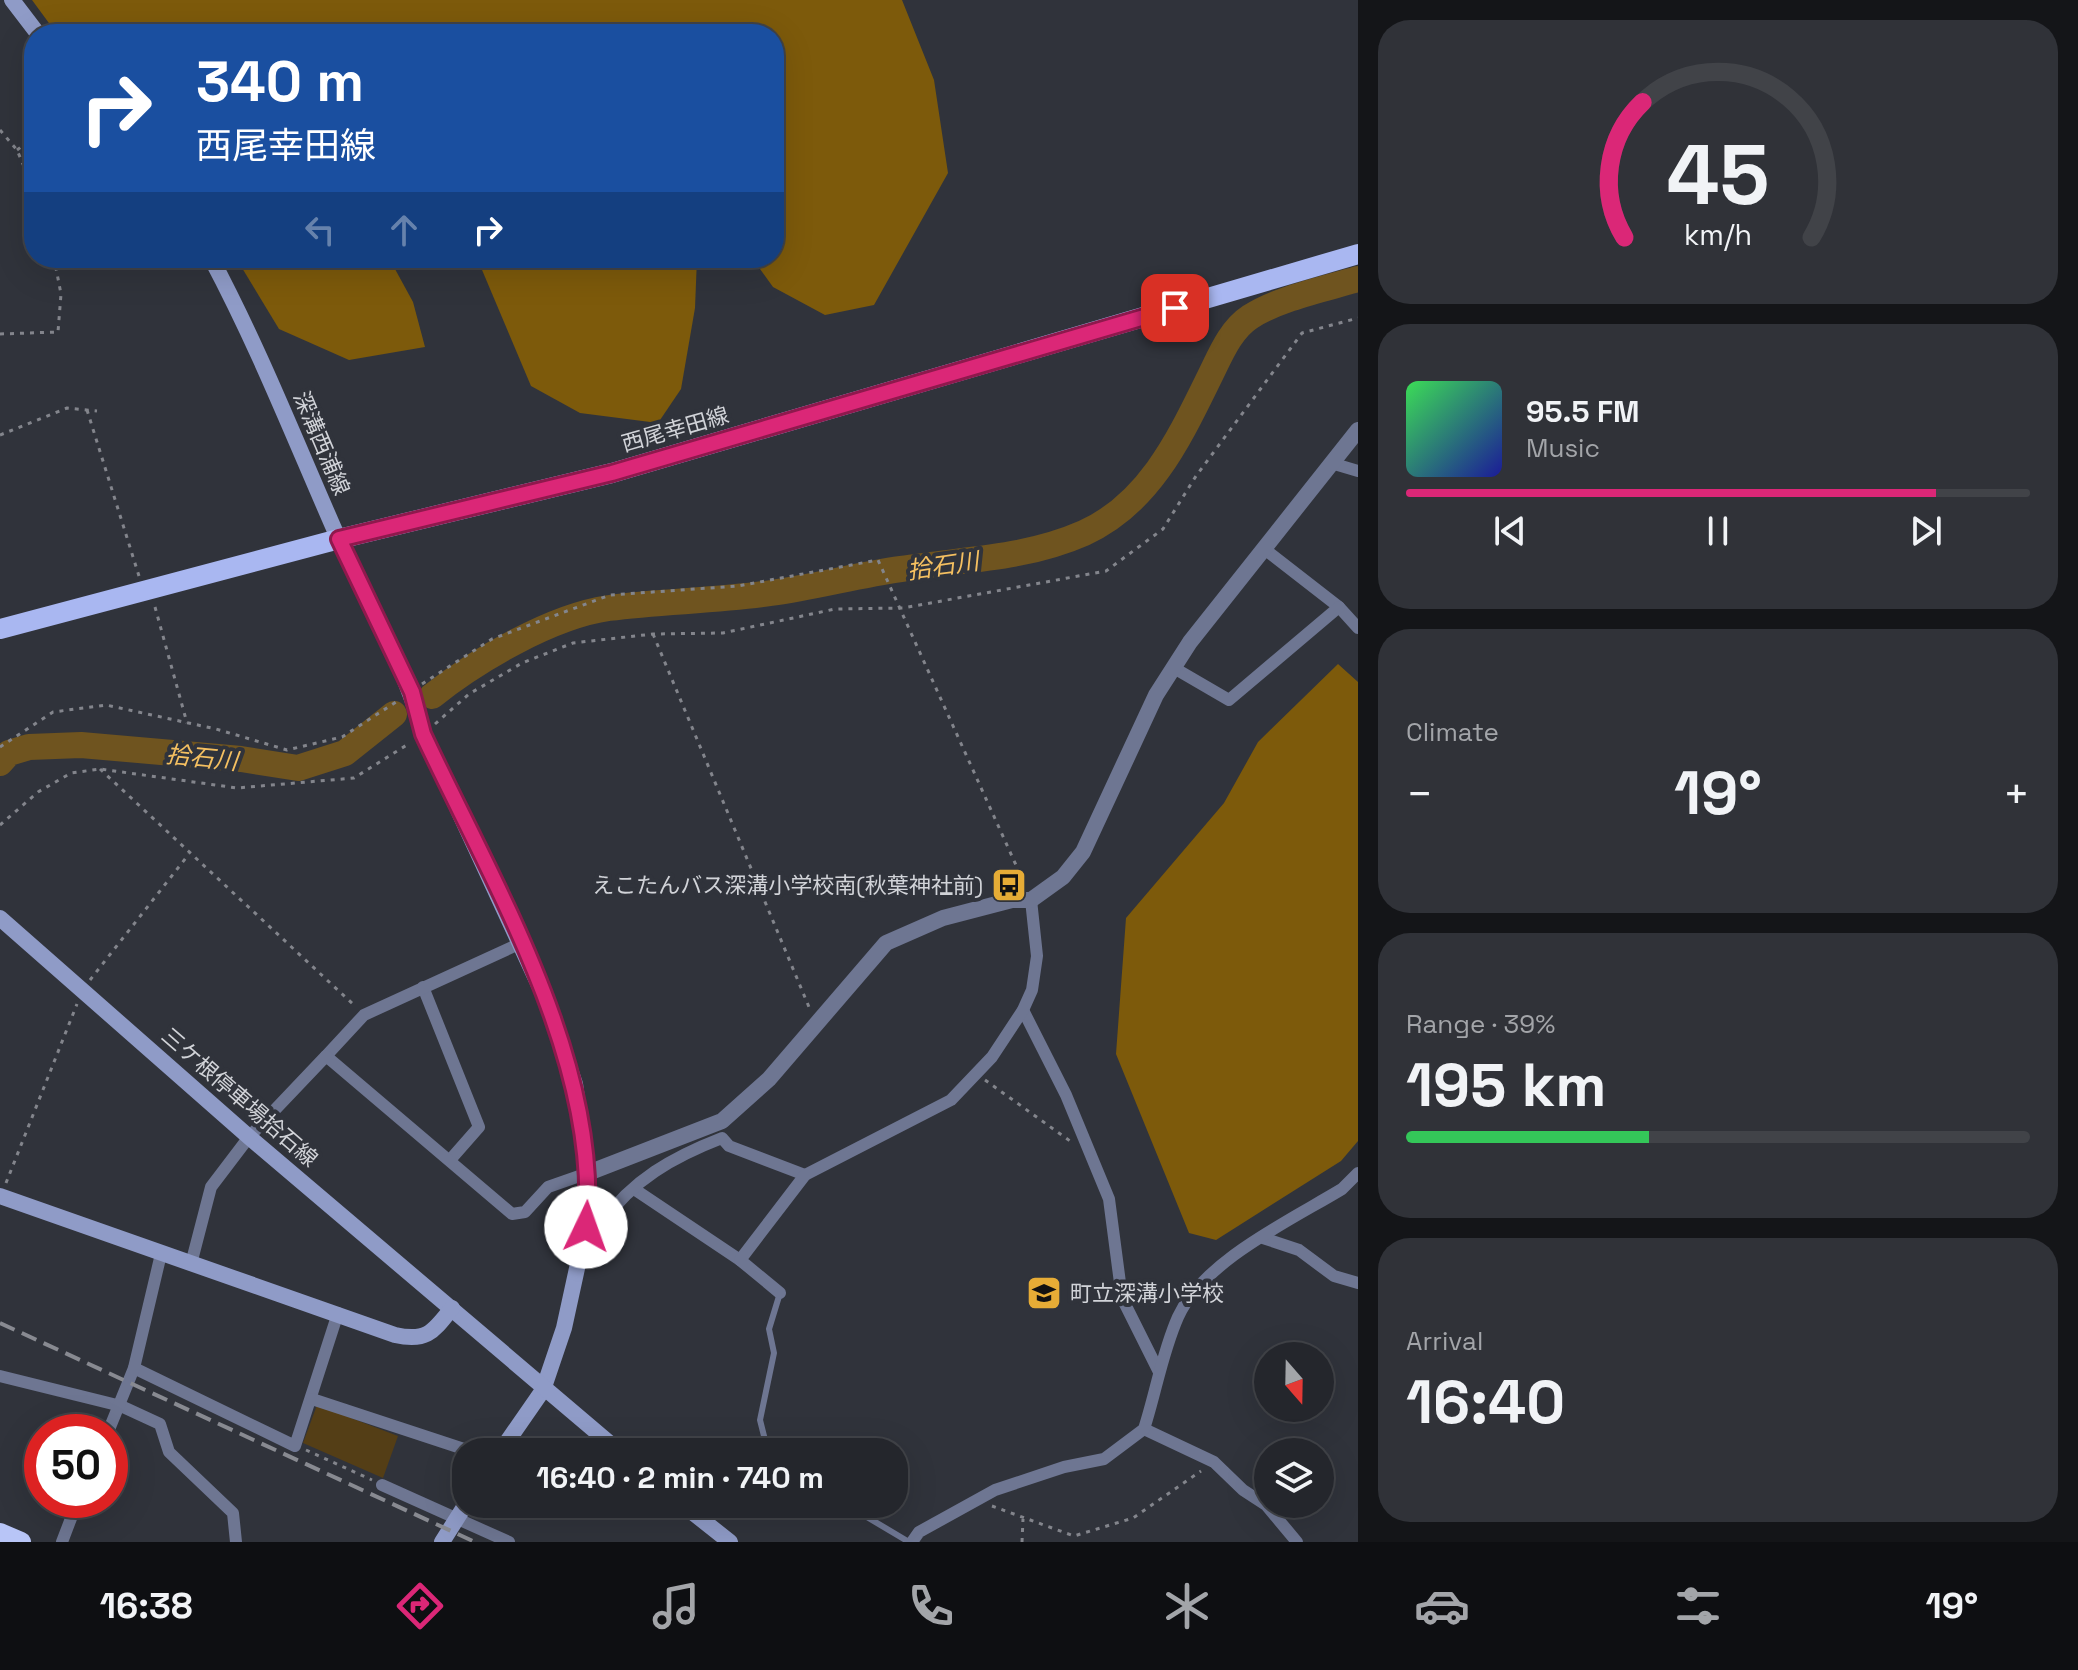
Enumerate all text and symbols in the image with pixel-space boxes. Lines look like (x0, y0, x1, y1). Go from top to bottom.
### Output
text: 340 m (196, 46, 364, 117)
icon: right (64, 56, 168, 160)
text: 45 (1667, 122, 1769, 228)
text: 西尾幸田線 (196, 123, 376, 169)
icon: left (298, 208, 342, 252)
icon: ahead (382, 208, 426, 252)
icon: right (466, 208, 510, 252)
text: km/h (1684, 217, 1752, 253)
pin (1141, 274, 1209, 342)
icon: arrive (1153, 286, 1197, 330)
street label: 深溝西浦線 (288, 387, 356, 499)
text: 95.5 FM (1526, 392, 1640, 431)
street label: 西尾幸田線 (618, 400, 732, 458)
text: Music (1526, 431, 1600, 465)
icon: previous (1488, 509, 1532, 553)
icon: pause (1696, 509, 1740, 553)
icon: next (1904, 509, 1948, 553)
water label: 拾石川 (905, 545, 984, 586)
text: Climate (1406, 715, 1499, 749)
water label: 拾石川 (165, 738, 242, 777)
text: 19° (1674, 755, 1762, 832)
text: − (1406, 766, 1433, 822)
text: + (2003, 766, 2030, 822)
bus stop icon: えこたんバス深溝小学校南(秋葉神社前) (990, 866, 1028, 904)
place label: えこたんバス深溝小学校南(秋葉神社前) (592, 871, 983, 899)
text: Range · 39% (1406, 1007, 1555, 1041)
street label: 三ケ根停車場拾石線 (156, 1021, 324, 1173)
text: 195 km (1406, 1047, 1607, 1124)
position arrow (544, 1185, 628, 1269)
school or university icon: 町立深溝小学校 (1025, 1274, 1063, 1312)
place label: 町立深溝小学校 (1070, 1279, 1224, 1307)
text: Arrival (1406, 1324, 1483, 1358)
north arrow (1254, 1342, 1334, 1422)
map controls (1254, 1342, 1334, 1518)
text: 16:40 (1406, 1364, 1565, 1441)
speed limit sign: 50 (24, 1414, 128, 1518)
button: layers (1254, 1438, 1334, 1518)
text: 16:40 · 2 min · 740 m (536, 1458, 824, 1497)
icon: directions (392, 1578, 448, 1634)
icon: music (648, 1578, 704, 1634)
icon: phone (903, 1578, 959, 1634)
icon: climate (1159, 1578, 1215, 1634)
icon: car (1414, 1578, 1470, 1634)
icon: filters (1670, 1578, 1726, 1634)
text: 16:38 (100, 1583, 193, 1629)
text: 19° (1925, 1583, 1978, 1629)

